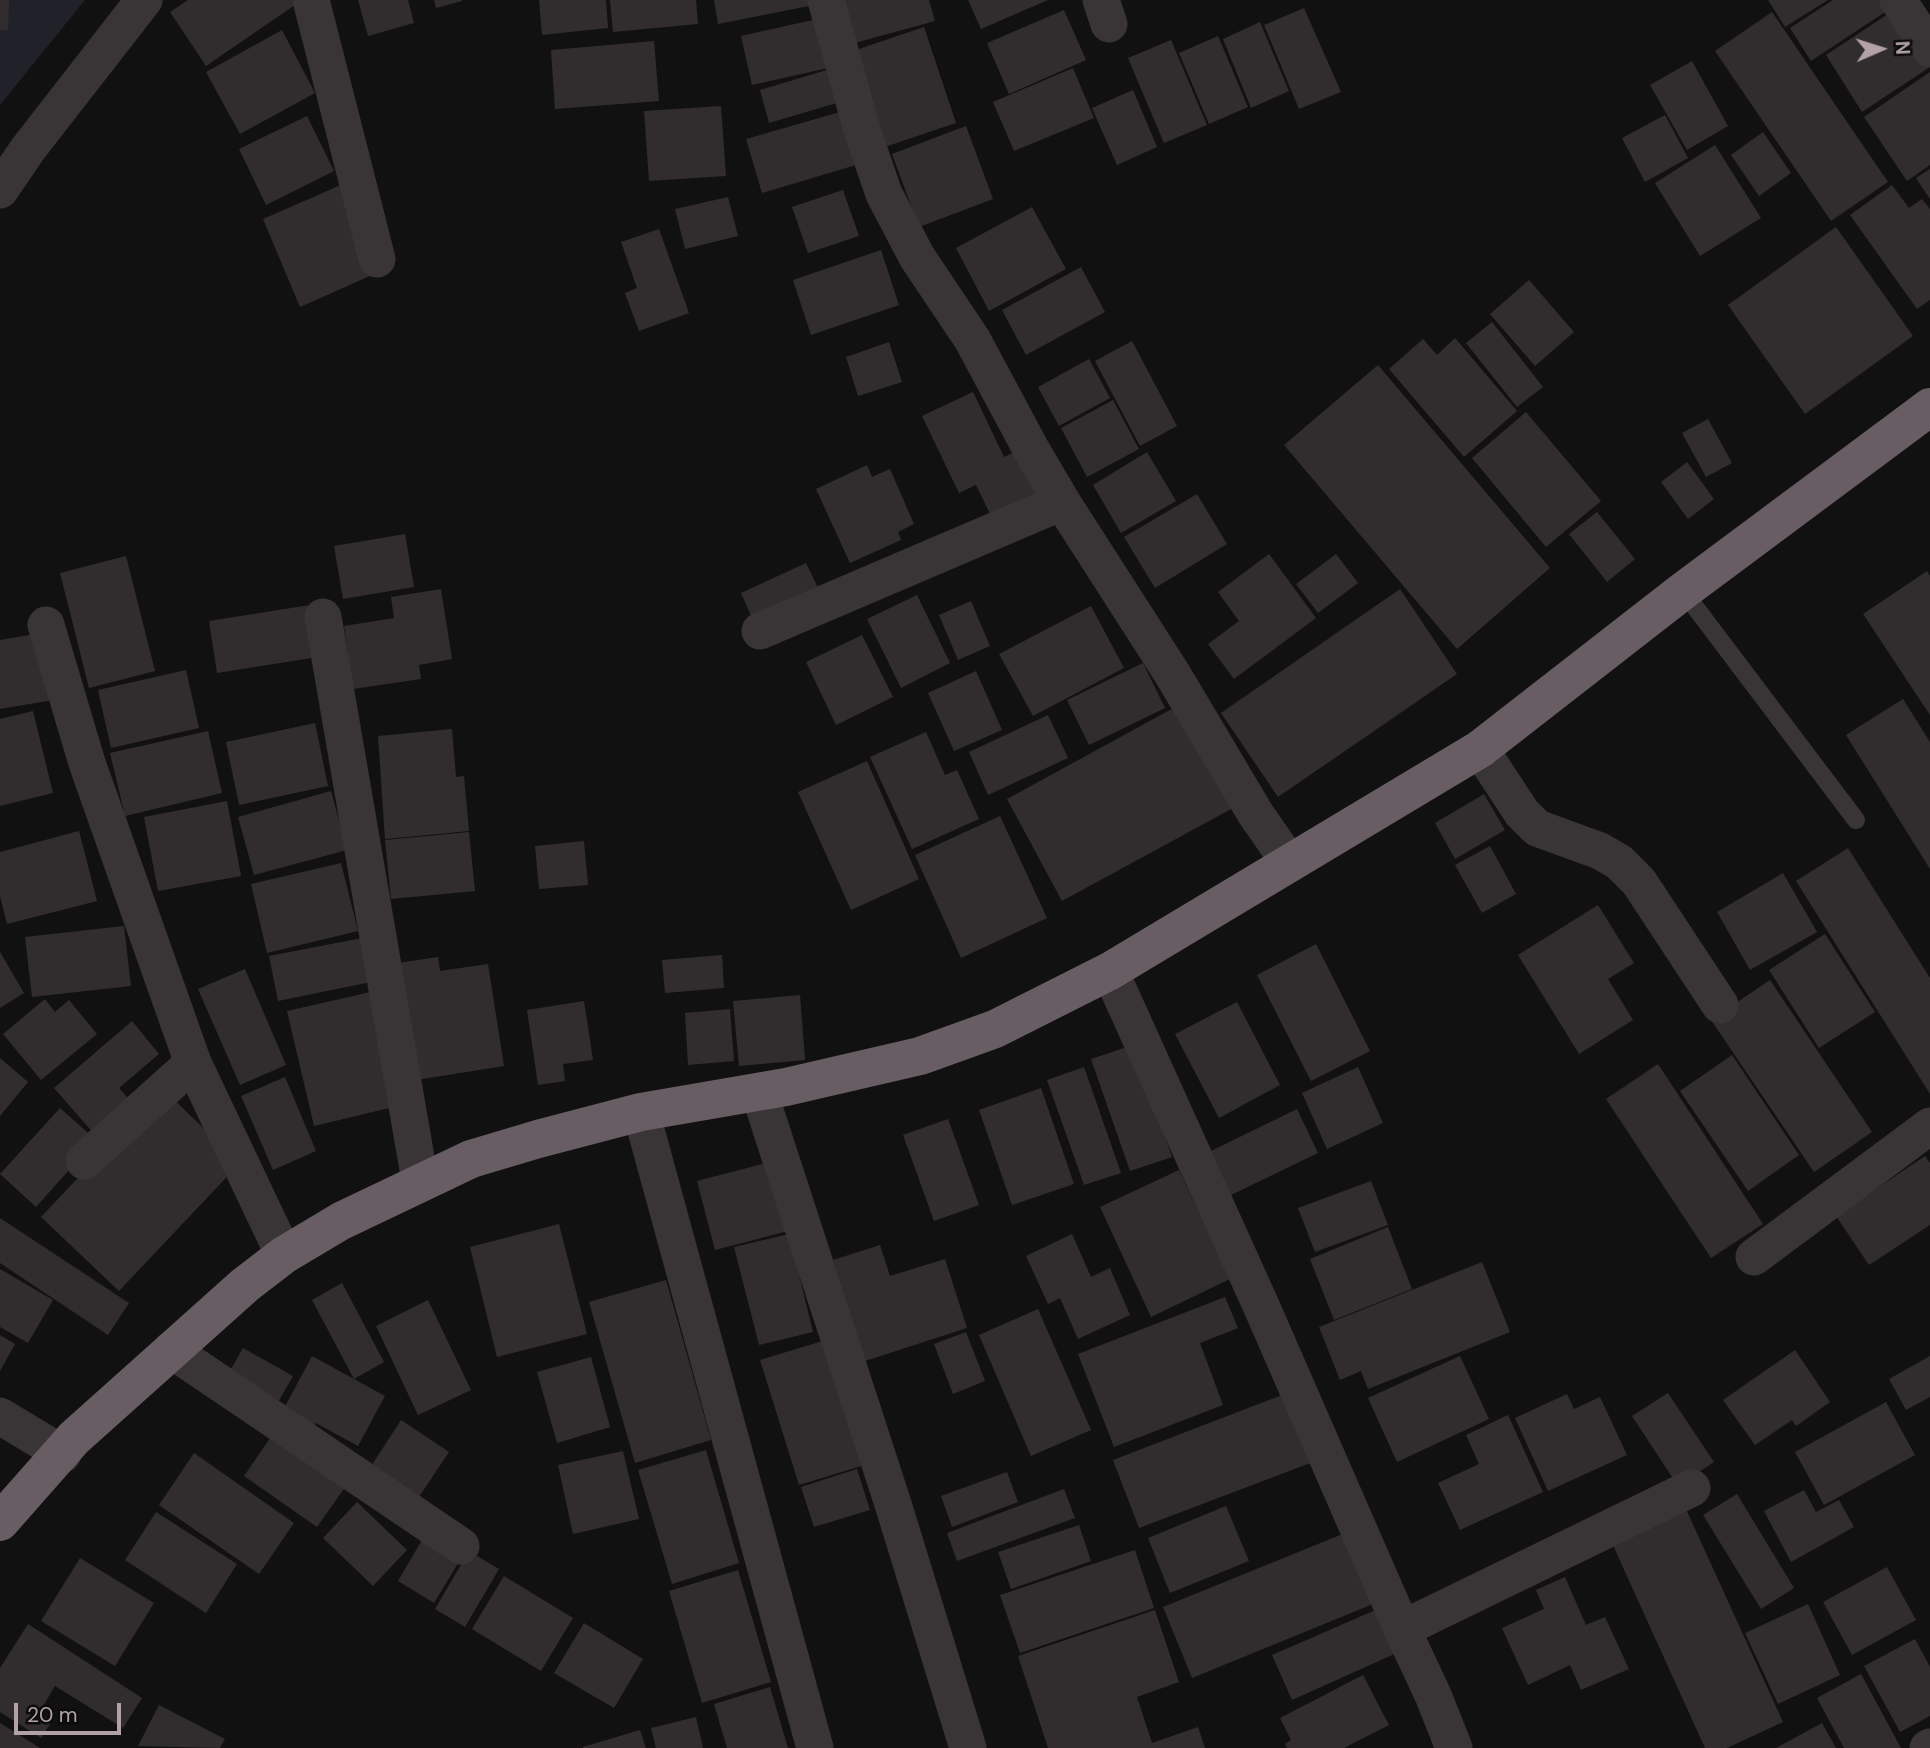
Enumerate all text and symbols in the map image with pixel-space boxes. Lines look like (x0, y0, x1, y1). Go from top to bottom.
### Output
north arrow (1846, 14, 1916, 84)
text: N (1890, 40, 1915, 55)
scale bar (18, 1688, 124, 1732)
text: 20 m (27, 1701, 78, 1729)

